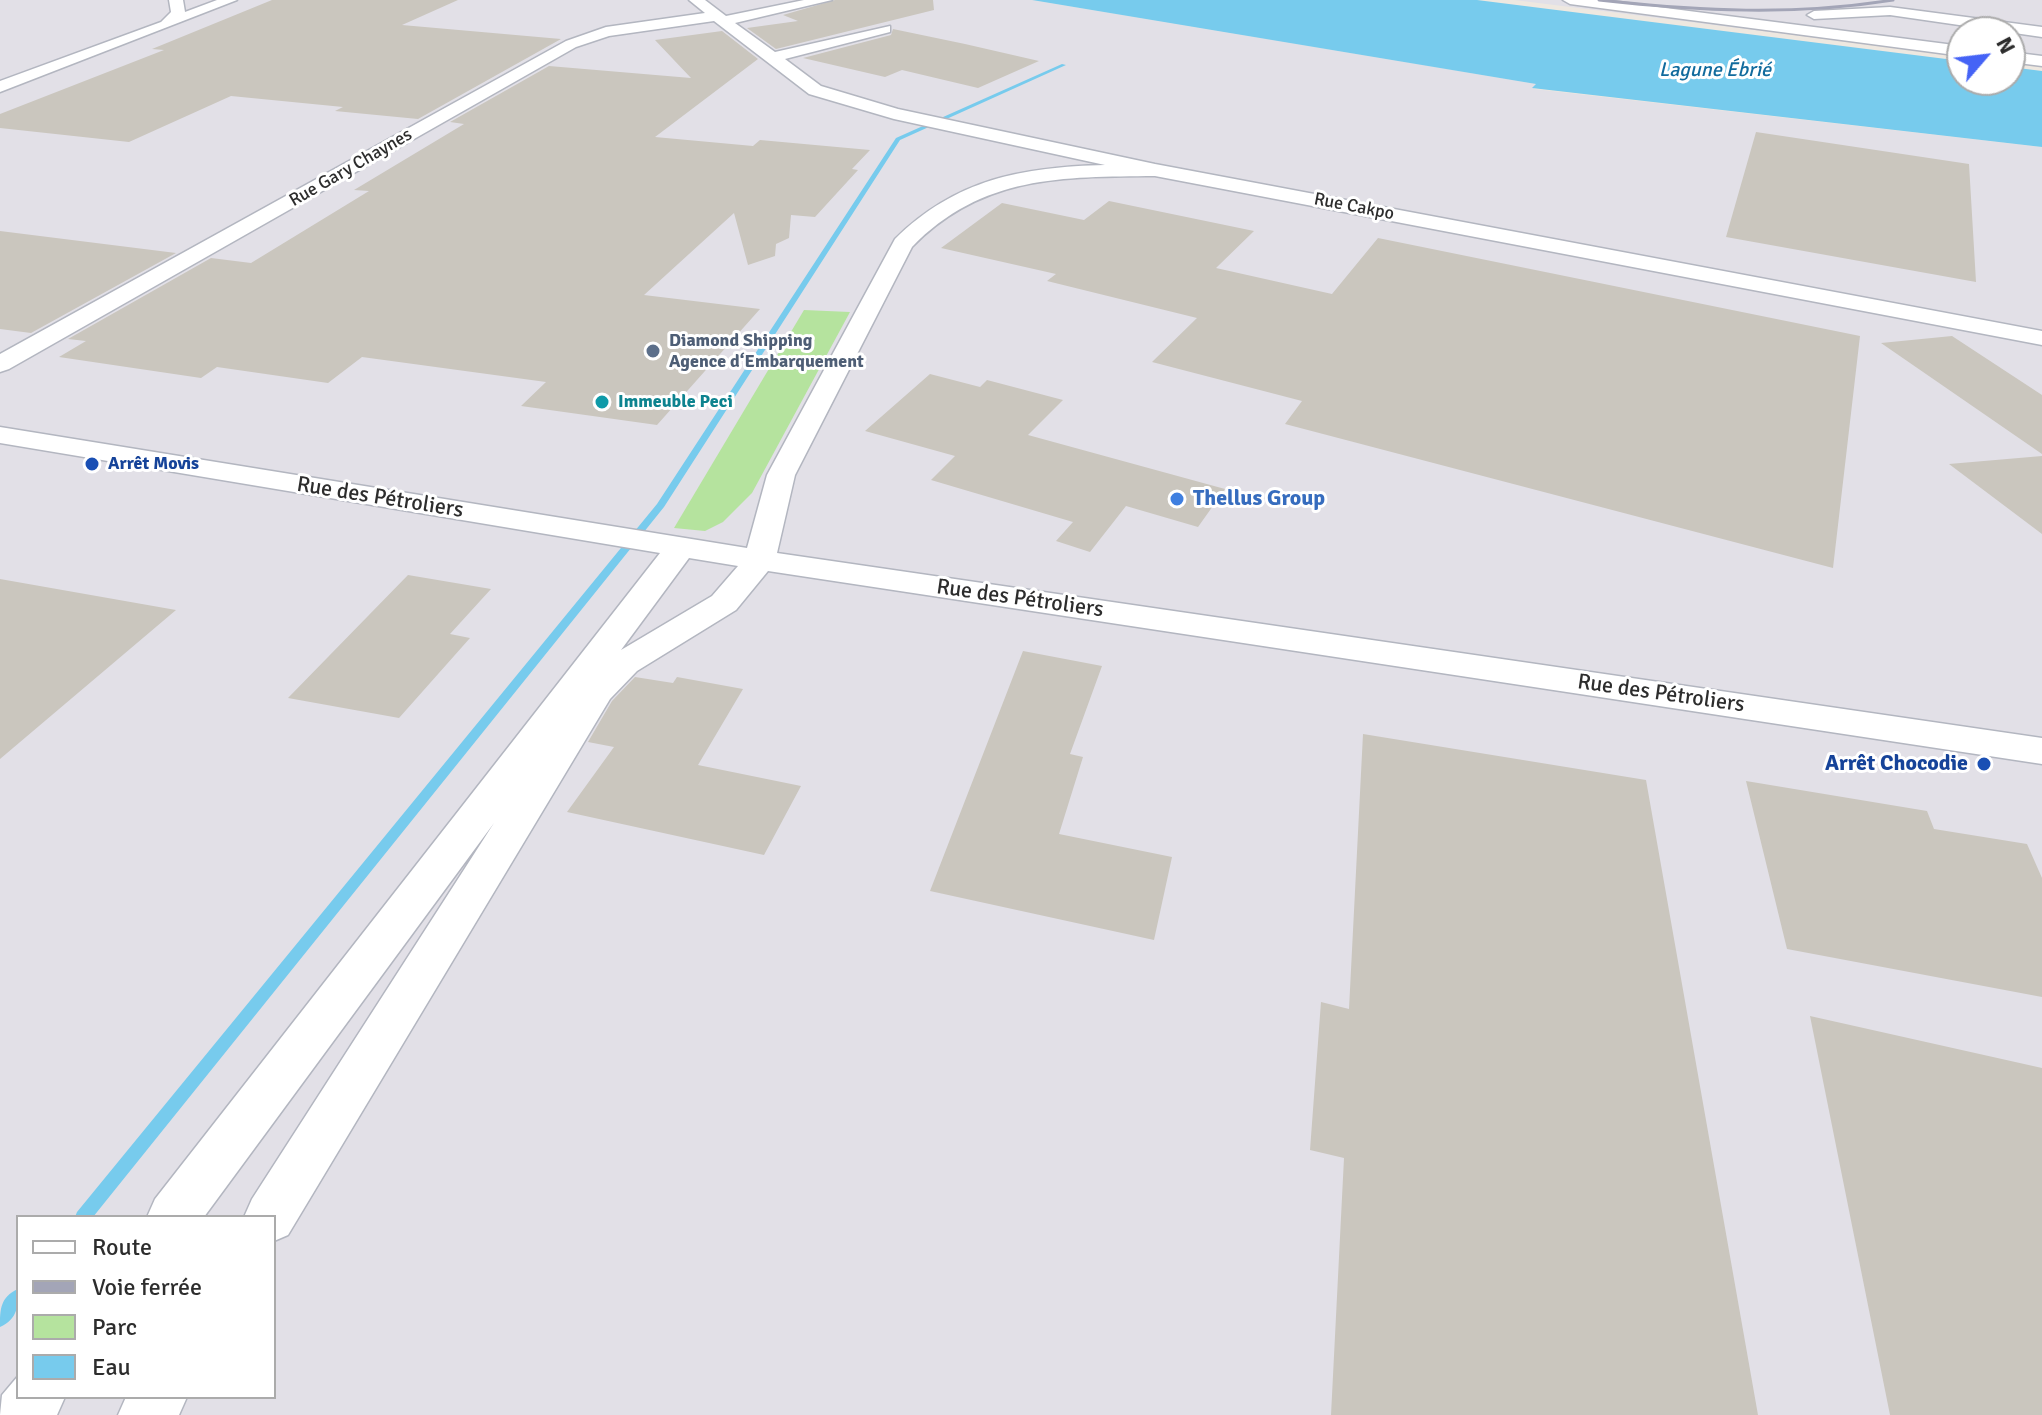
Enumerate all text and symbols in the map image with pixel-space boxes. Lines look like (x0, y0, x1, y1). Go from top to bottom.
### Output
north arrow (1946, 16, 2026, 96)
text: N (1990, 32, 2021, 59)
water label: Lagune Ébrié (1659, 59, 1771, 83)
street label: Rue Gary Chaynes (286, 124, 416, 212)
street label: Rue Cakpo (1312, 189, 1396, 225)
place label: Diamond Shipping Agence d‘Embarquement (669, 330, 864, 372)
marker: Diamond Shipping Agence d‘Embarquement (644, 342, 662, 360)
place label: Immeuble Peci (618, 391, 733, 413)
marker: Immeuble Peci (593, 393, 611, 411)
place label: Arrêt Movis (108, 453, 199, 475)
marker: Arrêt Movis (83, 455, 101, 473)
street label: Rue des Pétroliers (295, 472, 465, 524)
place label: Thellus Group (1193, 486, 1325, 512)
marker: Thellus Group (1168, 490, 1186, 508)
street label: Rue des Pétroliers (935, 574, 1105, 624)
street label: Rue des Pétroliers (1576, 669, 1746, 719)
place label: Arrêt Chocodie (1825, 751, 1968, 777)
marker: Arrêt Chocodie (1975, 755, 1993, 773)
legend (16, 1215, 276, 1399)
text: Route (92, 1232, 152, 1262)
text: Voie ferrée (92, 1272, 202, 1302)
text: Parc (92, 1312, 137, 1342)
text: Eau (92, 1352, 131, 1382)

